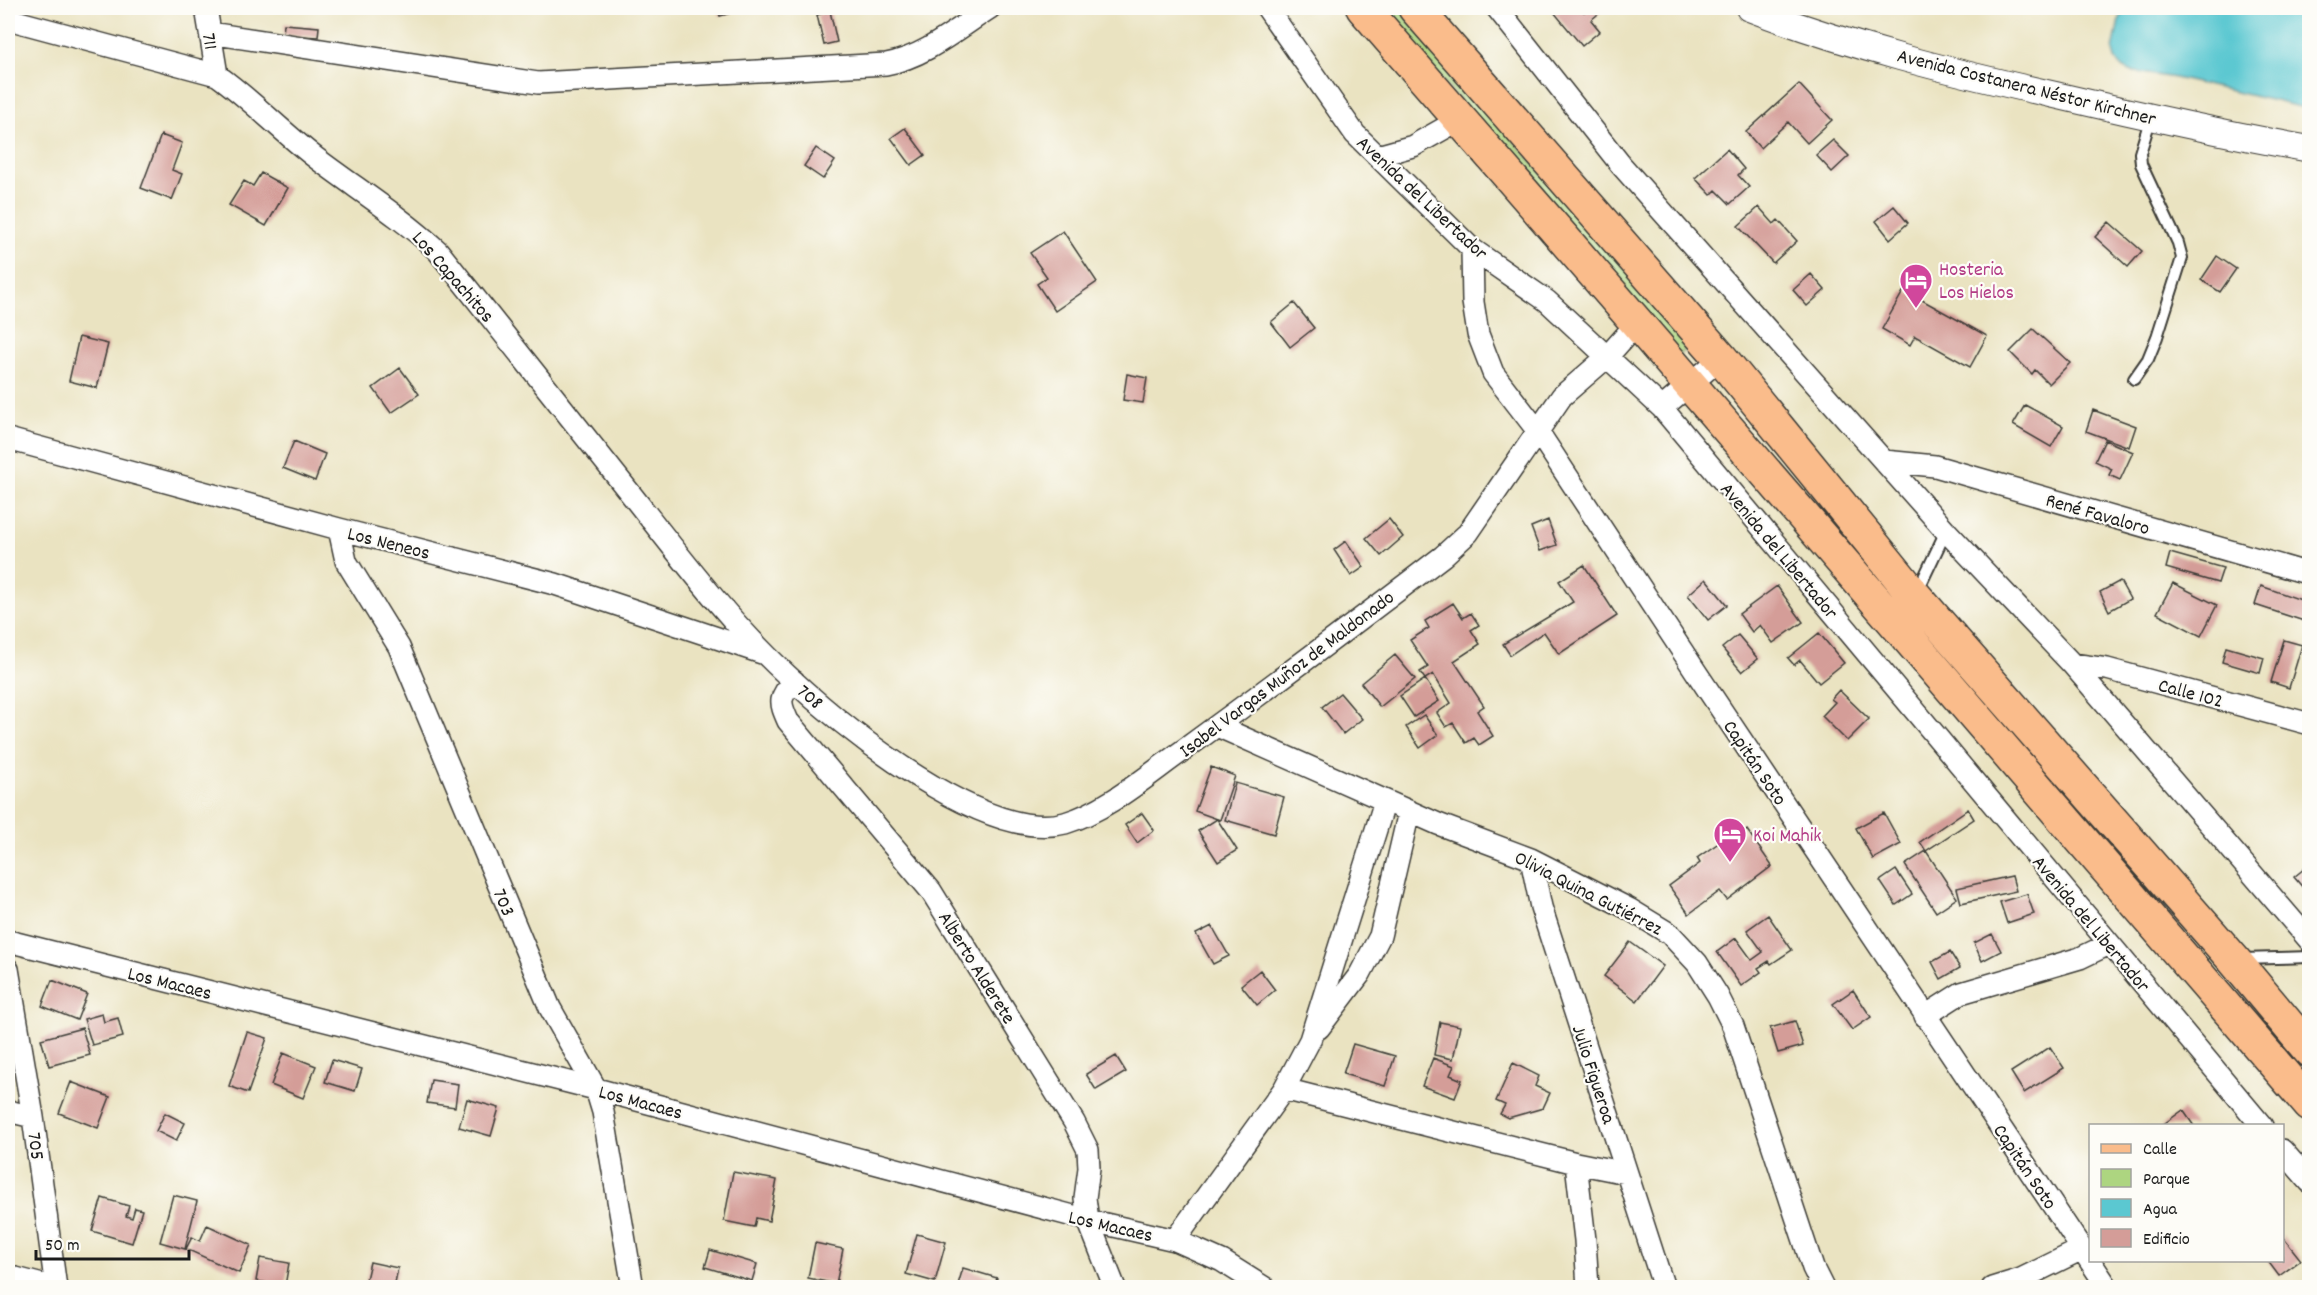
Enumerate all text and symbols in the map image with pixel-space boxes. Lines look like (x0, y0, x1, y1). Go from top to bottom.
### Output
street label: 711 (193, 31, 223, 52)
street label: Avenida Costanera Néstor Kirchner (1894, 43, 2159, 135)
street label: Avenida del Libertador (1349, 131, 1493, 268)
street label: Los Capachitos (404, 226, 500, 330)
place label: Hosteria Los Hielos (1939, 257, 2014, 308)
hotel icon: Hosteria Los Hielos (1898, 262, 1934, 309)
street label: Avenida del Libertador (1712, 477, 1844, 627)
street label: René Favaloro (2042, 488, 2153, 544)
street label: Los Neneos (344, 521, 432, 569)
street label: Isabel Vargas Muñoz de Maldonado (1174, 585, 1401, 766)
street label: Calle 102 (2155, 673, 2226, 717)
street label: 708 (790, 679, 828, 718)
street label: Capitán Soto (1715, 716, 1792, 812)
hotel icon: Koi Mahik (1712, 816, 1748, 863)
place label: Koi Mahik (1753, 823, 1822, 851)
street label: Olivia Quina Gutiérrez (1509, 845, 1667, 944)
street label: Avenida del Libertador (2024, 850, 2156, 1000)
street label: 703 (484, 885, 520, 921)
street label: Alberto Alderete (930, 907, 1021, 1030)
street label: Los Macaes (124, 961, 214, 1009)
street label: Julio Figueroa (1563, 1022, 1621, 1128)
street label: Los Macaes (595, 1079, 685, 1129)
street label: Capitán Soto (1985, 1120, 2062, 1216)
legend (2089, 1124, 2284, 1262)
street label: 705 (18, 1131, 50, 1162)
text: Calle (2143, 1138, 2177, 1163)
text: Parque (2143, 1168, 2190, 1193)
text: Agua (2143, 1198, 2177, 1223)
street label: Los Macaes (1065, 1205, 1155, 1251)
scale bar (36, 1223, 189, 1261)
text: Edificio (2143, 1228, 2190, 1253)
text: 50 m (45, 1234, 80, 1259)

